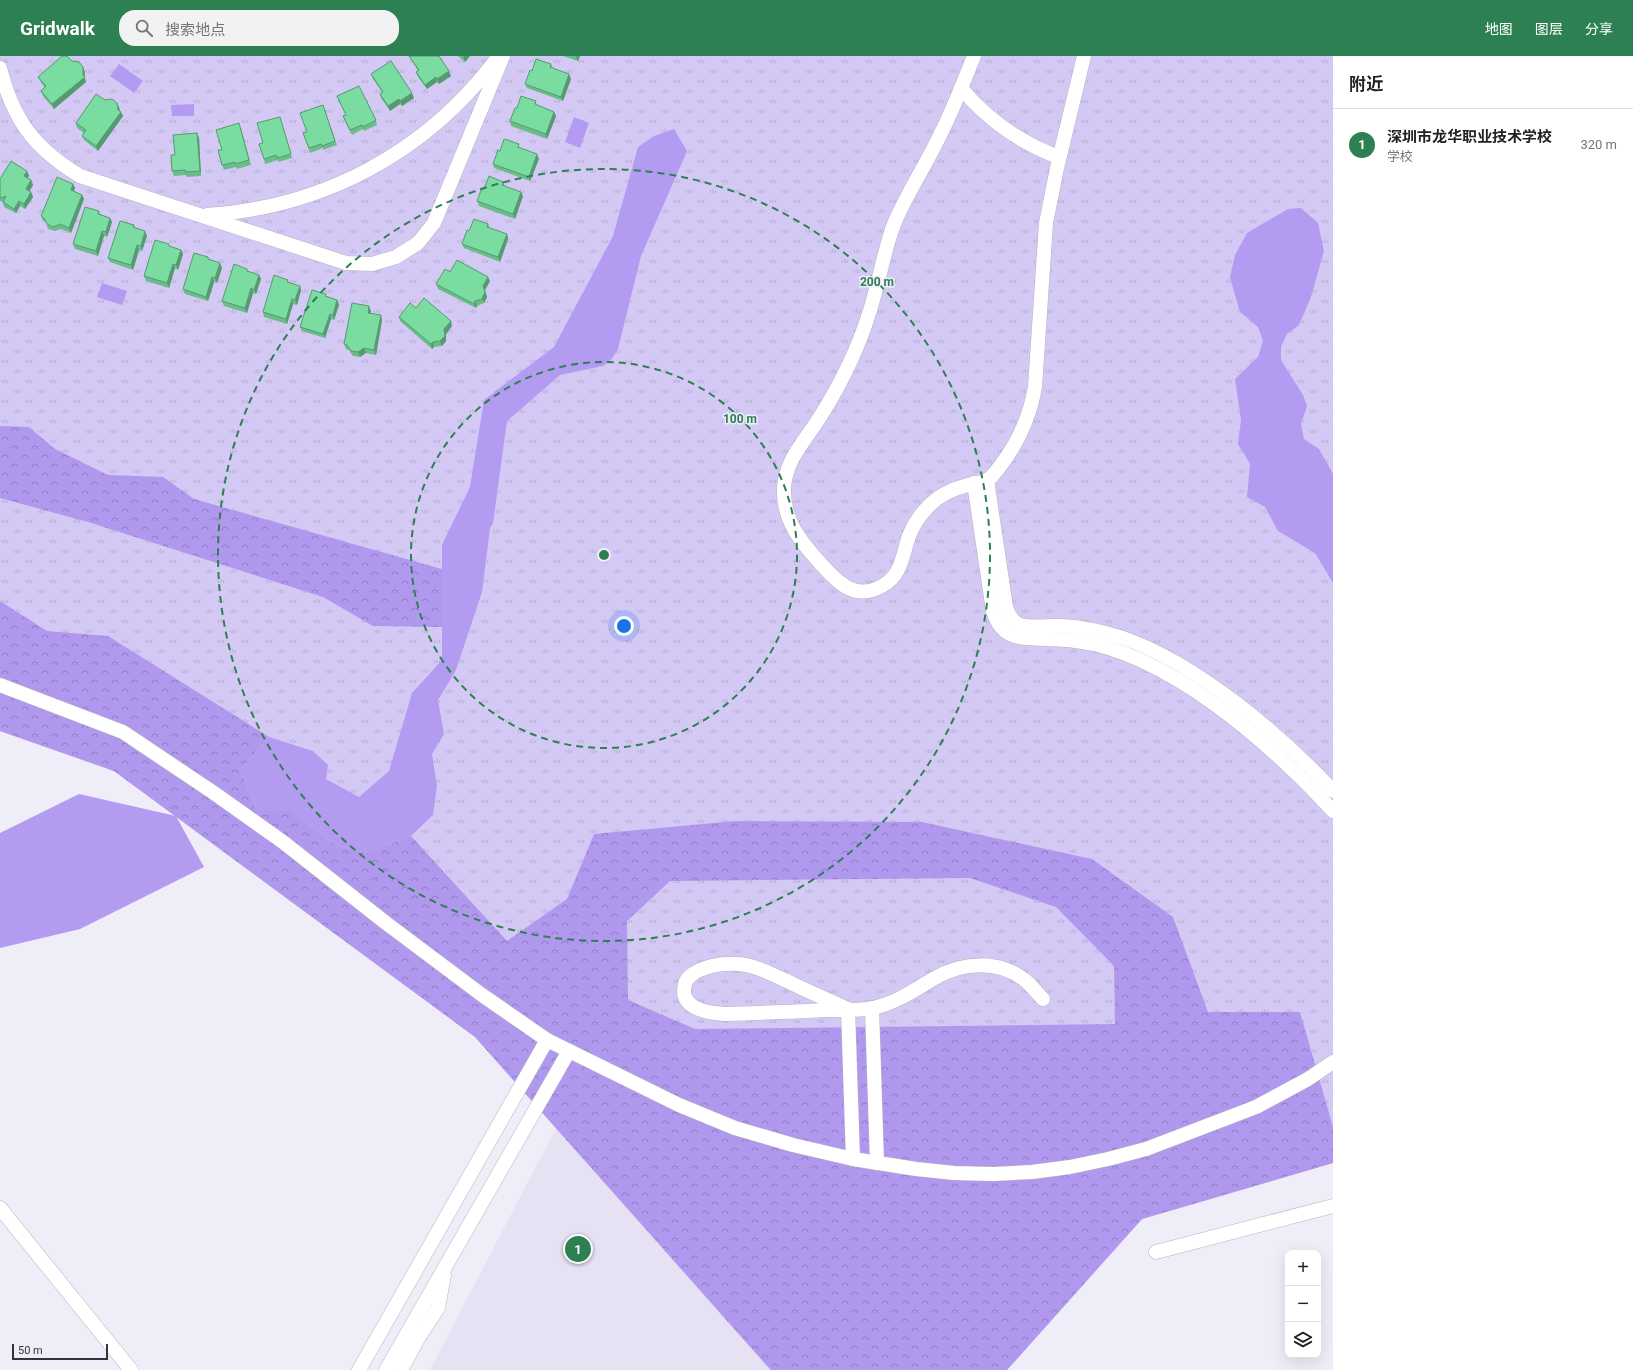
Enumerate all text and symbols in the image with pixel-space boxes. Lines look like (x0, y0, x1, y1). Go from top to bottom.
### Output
search box (119, 10, 399, 46)
text: Gridwalk (20, 17, 95, 40)
icon: search (133, 17, 155, 39)
text: 搜索地点 (165, 21, 225, 39)
text: 地图 (1485, 21, 1513, 37)
text: 图层 (1535, 21, 1563, 37)
text: 分享 (1585, 21, 1613, 37)
text: 附近 (1349, 74, 1383, 94)
text: 深圳市龙华职业技术学校 (1387, 128, 1552, 146)
text: 1 (1358, 137, 1366, 152)
text: 320 m (1580, 137, 1617, 152)
text: 学校 (1387, 149, 1413, 164)
text: 200 m (860, 275, 894, 289)
text: 100 m (723, 412, 757, 426)
centre of rings (597, 548, 611, 562)
your location (614, 616, 634, 636)
pin: 1 (565, 1234, 591, 1264)
map controls (1285, 1250, 1321, 1358)
button: + (1285, 1250, 1321, 1286)
button: − (1285, 1286, 1321, 1322)
button: layers (1285, 1322, 1321, 1358)
scale bar (12, 1342, 108, 1361)
text: 50 m (18, 1344, 43, 1357)

